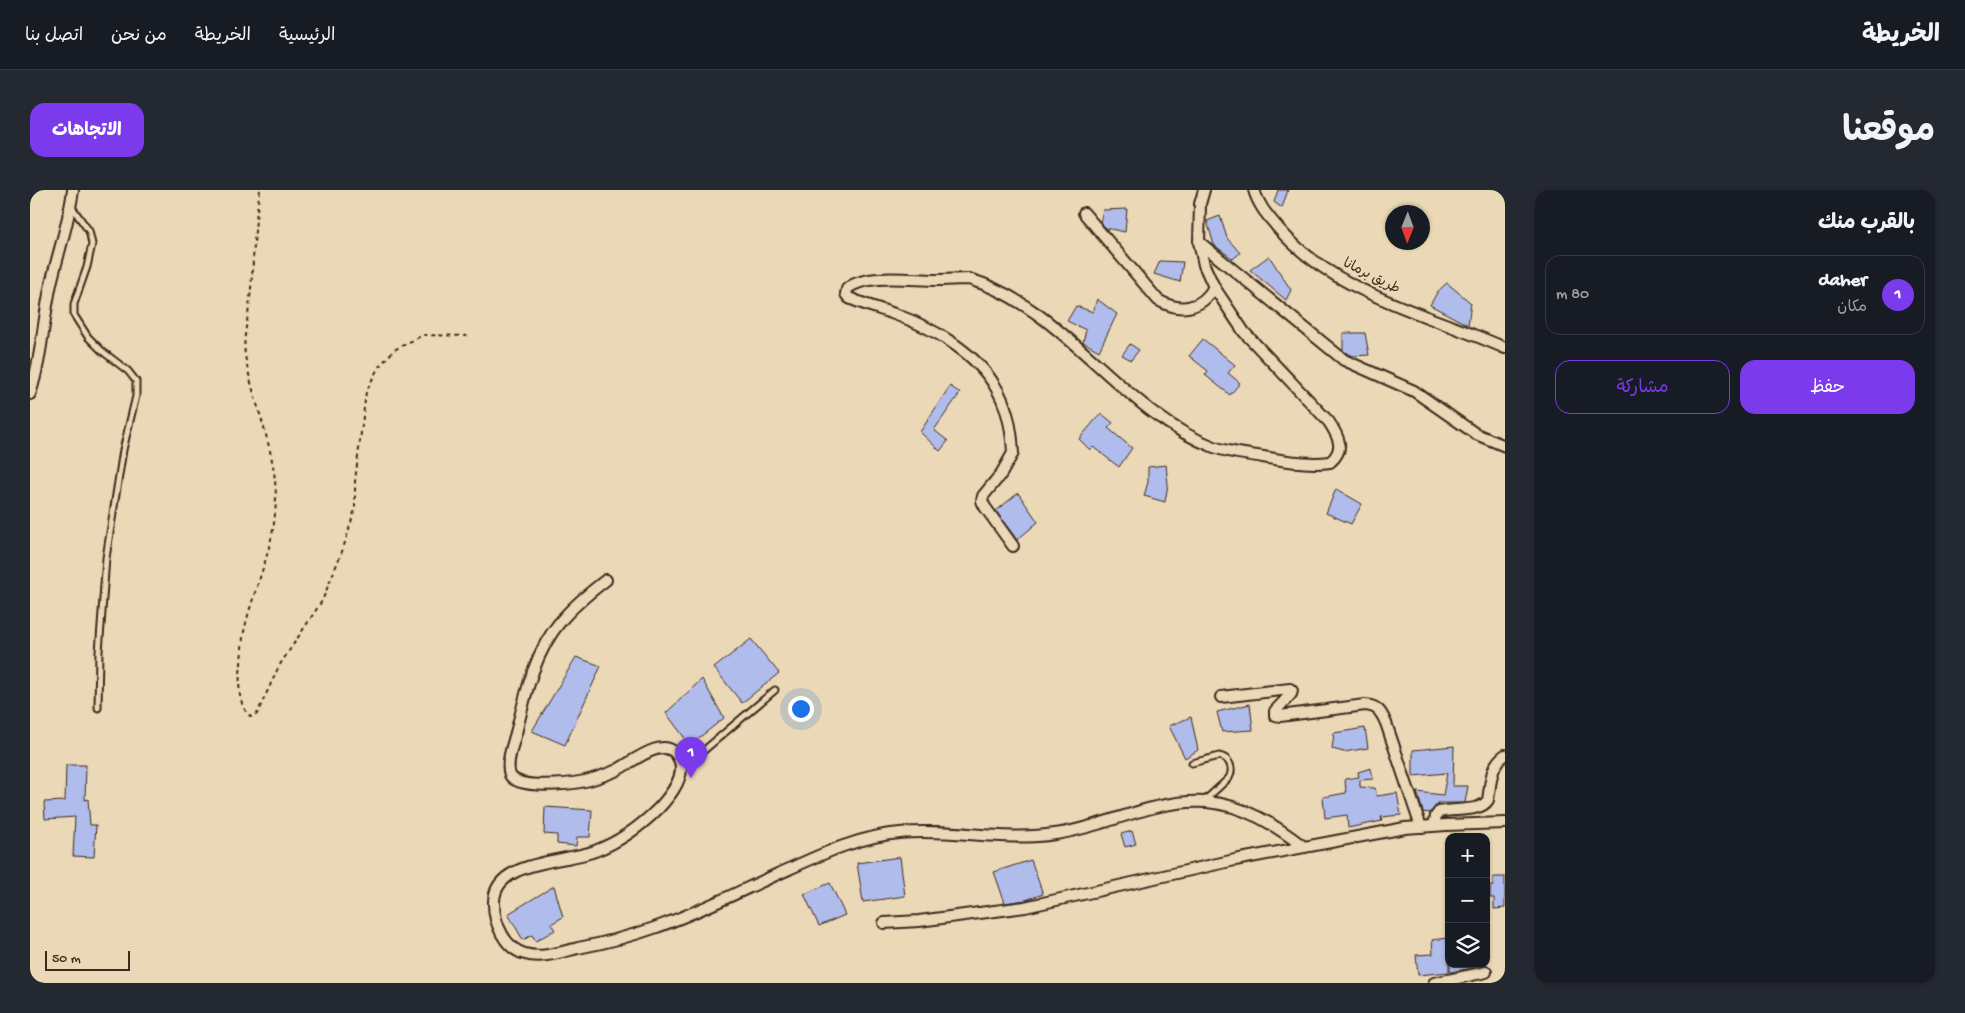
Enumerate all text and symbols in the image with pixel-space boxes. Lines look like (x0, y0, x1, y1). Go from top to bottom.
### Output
text: الخريطة (1862, 22, 1940, 51)
text: اتصل بنا (25, 26, 83, 47)
text: من نحن (111, 26, 167, 47)
text: الخريطة (195, 26, 251, 47)
text: الرئيسية (279, 26, 335, 47)
button: الاتجاهات (30, 103, 144, 157)
text: موقعنا (1842, 113, 1935, 154)
north arrow (1385, 205, 1430, 250)
text: بالقرب منك (1818, 212, 1915, 237)
street label: طريق برمانا (1340, 255, 1402, 299)
text: daher (1819, 270, 1867, 293)
text: 80 m (1556, 286, 1589, 305)
text: 1 (1895, 286, 1901, 305)
text: مكان (1837, 299, 1867, 318)
button: مشاركة (1555, 360, 1730, 414)
button: حفظ (1740, 360, 1915, 414)
your location (788, 696, 814, 722)
pin: 1 (675, 737, 707, 778)
map controls (1445, 833, 1490, 968)
button: + (1445, 833, 1490, 878)
button: − (1445, 878, 1490, 923)
button: layers (1445, 923, 1490, 968)
scale bar (45, 948, 130, 971)
text: 50 m (52, 951, 81, 968)

